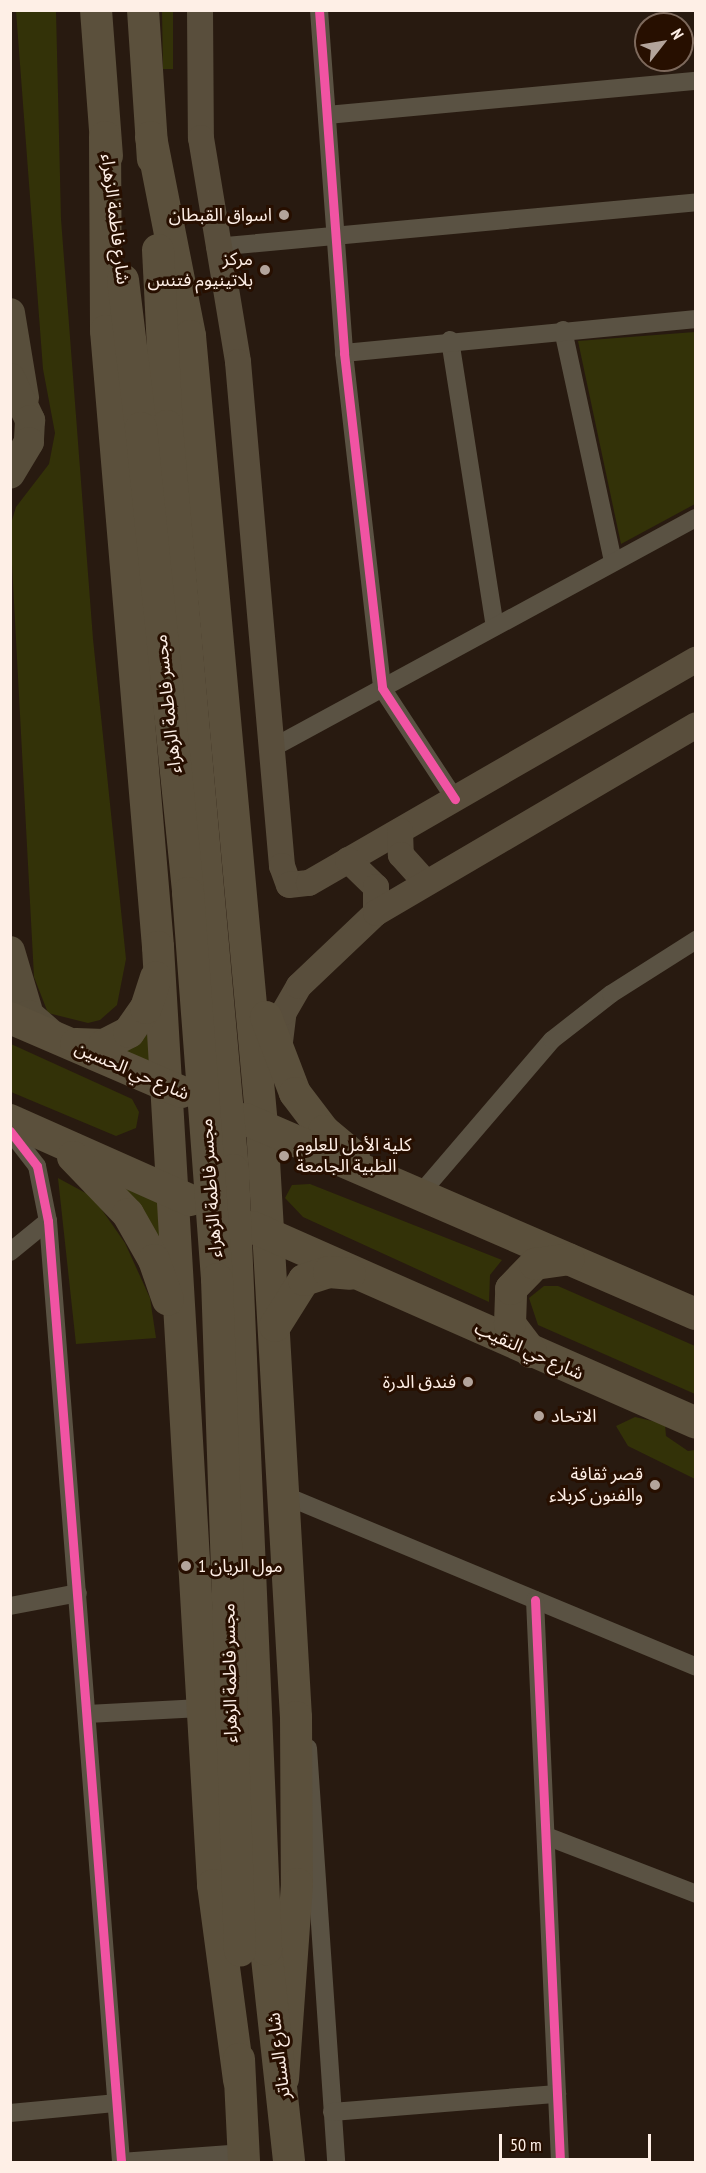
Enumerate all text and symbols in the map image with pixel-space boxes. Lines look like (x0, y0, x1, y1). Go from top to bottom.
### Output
north arrow (634, 12, 694, 72)
text: N (667, 25, 689, 43)
street label: شارع فاطمة الزهراء (96, 152, 134, 286)
place label: اسواق القبطان (169, 204, 272, 226)
marker: اسواق القبطان (277, 208, 291, 222)
place label: مركز بلاتينيوم فتنس (148, 249, 253, 292)
marker: مركز بلاتينيوم فتنس (258, 263, 272, 277)
street label: مجسر فاطمة الزهراء (150, 633, 186, 775)
street label: شارع حي الحسين (72, 1037, 192, 1105)
street label: مجسر فاطمة الزهراء (195, 1118, 227, 1258)
place label: كلية الأمل للعلوم الطبية الجامعة (296, 1135, 411, 1178)
marker: كلية الأمل للعلوم الطبية الجامعة (277, 1149, 291, 1163)
street label: شارع حي النقيب (471, 1317, 587, 1385)
place label: فندق الدرة (383, 1371, 456, 1393)
marker: فندق الدرة (461, 1375, 475, 1389)
place label: الاتحاد (551, 1405, 596, 1427)
marker: الاتحاد (532, 1409, 546, 1423)
place label: قصر ثقافة والفنون كربلاء (549, 1464, 643, 1506)
marker: قصر ثقافة والفنون كربلاء (648, 1478, 662, 1492)
place label: مول الريان 1 (198, 1555, 283, 1577)
marker: مول الريان 1 (179, 1559, 193, 1573)
street label: مجسر فاطمة الزهراء (218, 1603, 242, 1743)
street label: شارع السناتر (263, 2011, 295, 2101)
scale bar (502, 2122, 654, 2160)
text: 50 m (510, 2133, 542, 2156)

